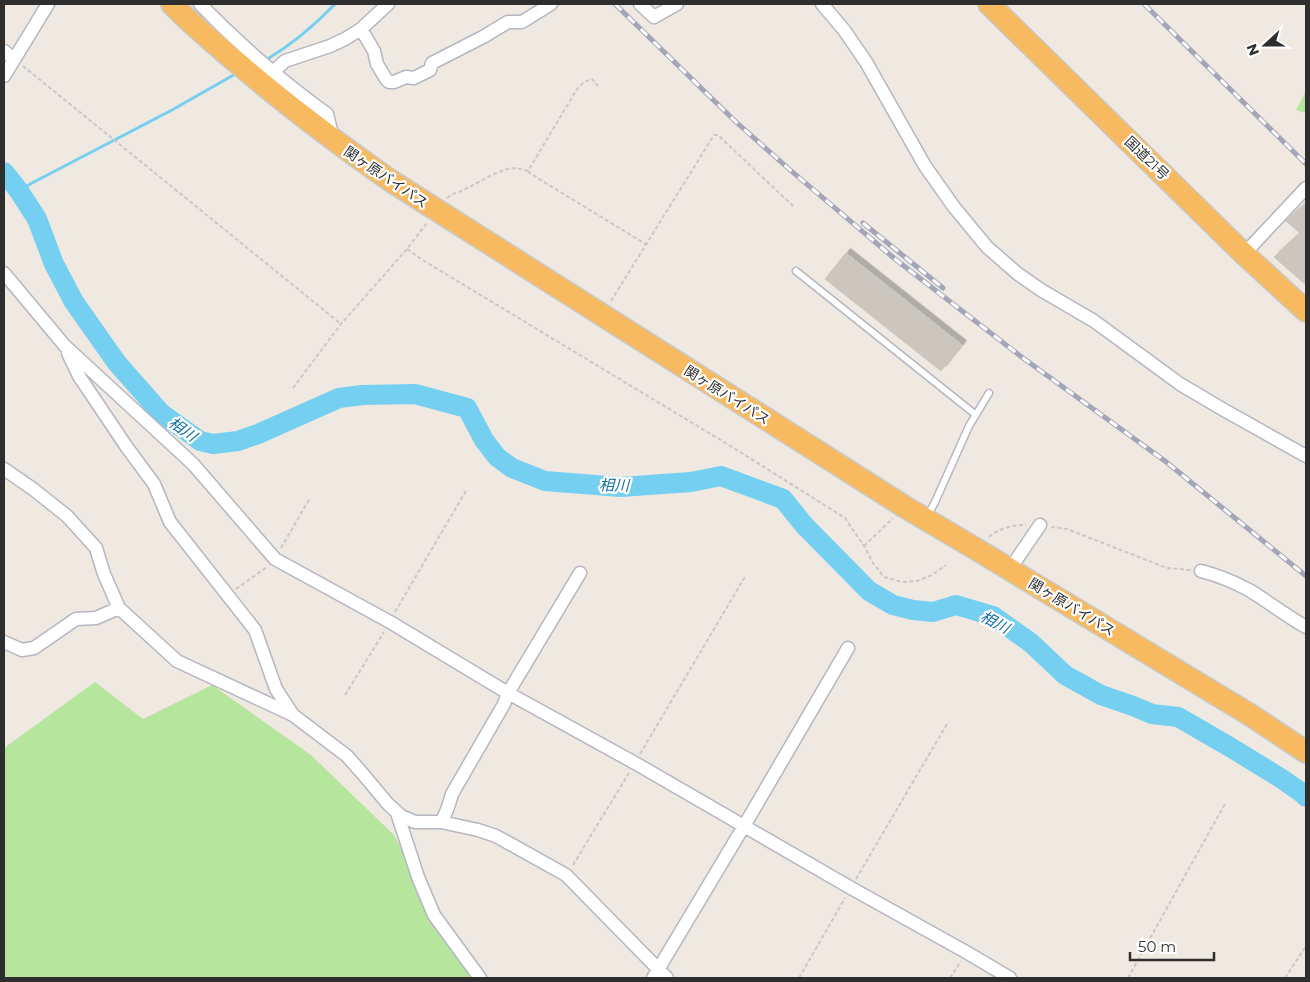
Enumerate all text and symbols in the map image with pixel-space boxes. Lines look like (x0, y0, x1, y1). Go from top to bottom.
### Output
north arrow (1240, 20, 1290, 70)
text: N (1242, 41, 1263, 58)
street label: 国道21号 (1121, 132, 1173, 184)
street label: 関ヶ原バイパス (340, 142, 432, 212)
street label: 関ヶ原バイパス (681, 361, 773, 429)
water label: 相川 (165, 413, 202, 447)
water label: 相川 (599, 475, 631, 495)
street label: 関ヶ原バイパス (1025, 574, 1119, 640)
water label: 相川 (977, 607, 1014, 638)
scale bar (1130, 930, 1214, 962)
text: 50 m (1138, 937, 1176, 956)

